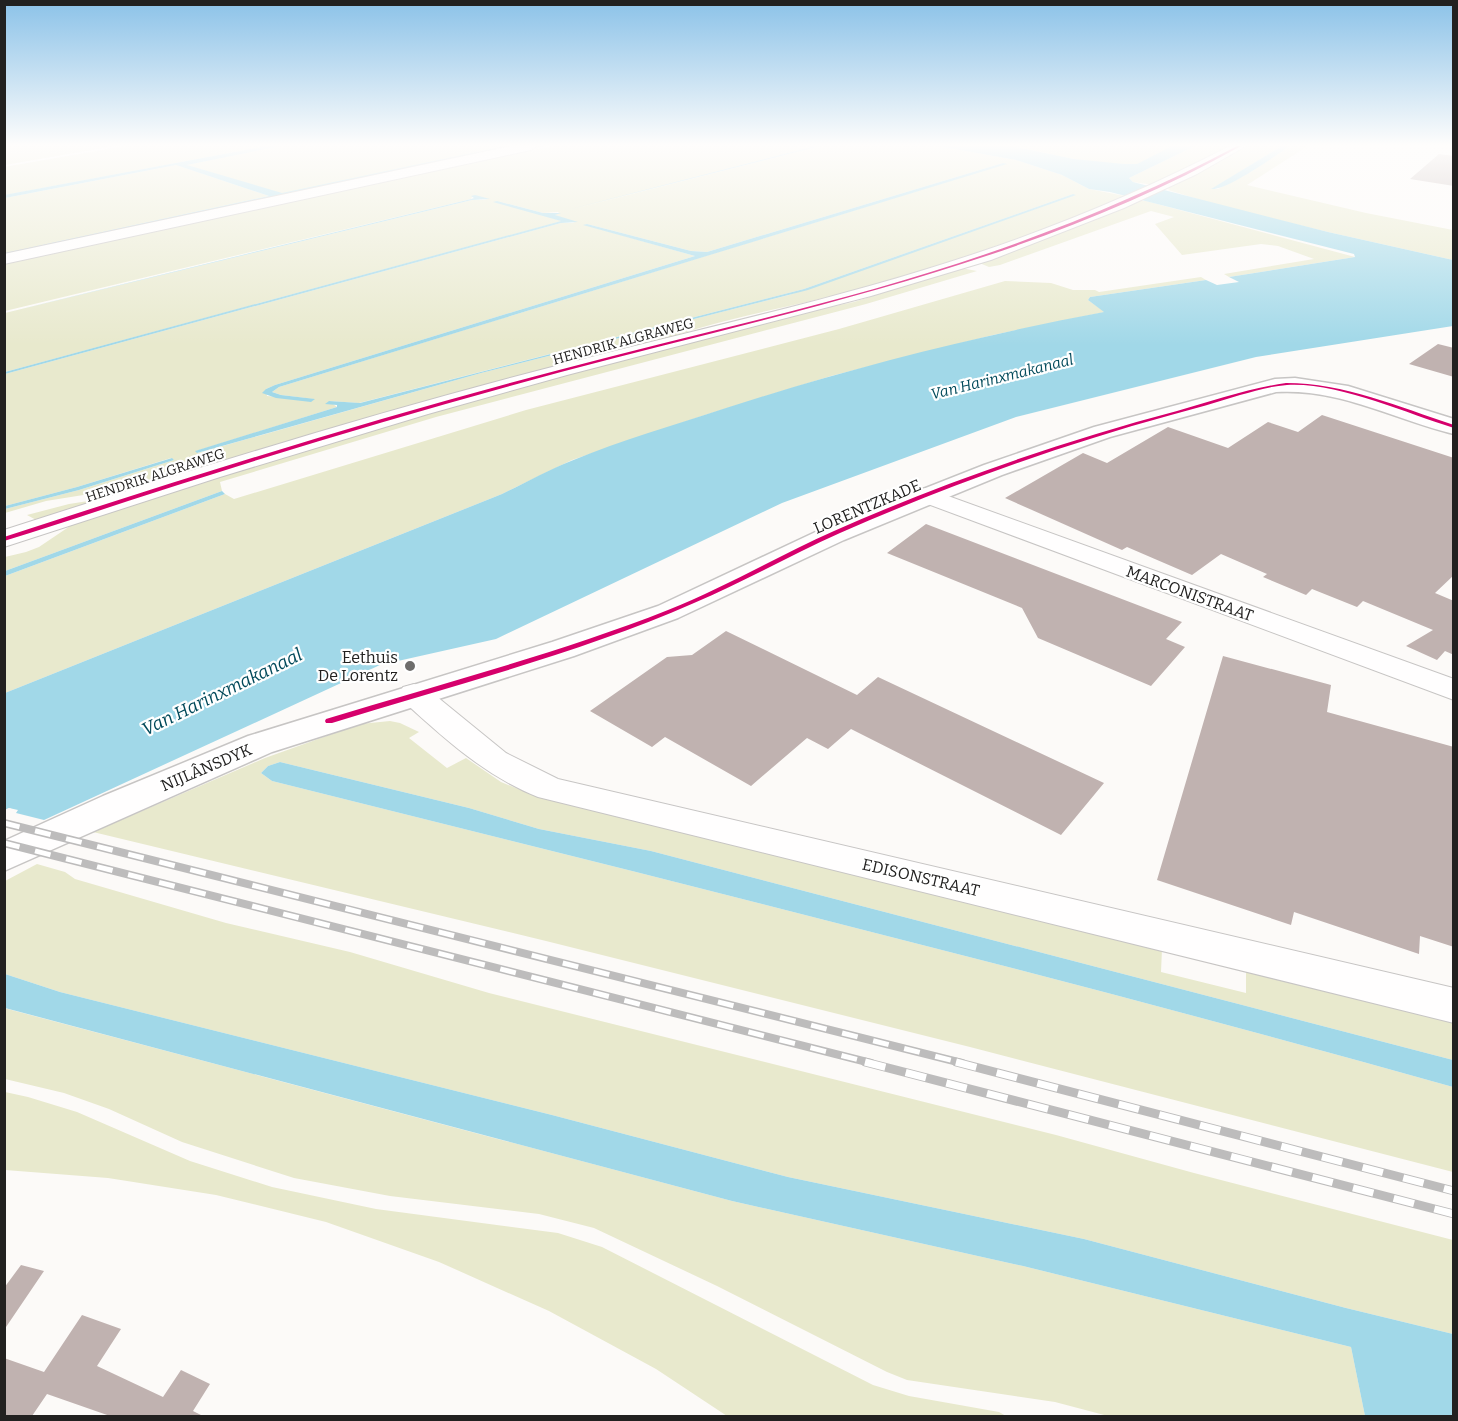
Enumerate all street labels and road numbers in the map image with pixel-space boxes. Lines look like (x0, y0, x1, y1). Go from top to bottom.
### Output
street label: HENDRIK ALGRAWEG (551, 314, 695, 368)
street label: HENDRIK ALGRAWEG (83, 445, 227, 506)
street label: LORENTZKADE (811, 475, 924, 538)
street label: MARCONISTRAAT (1124, 562, 1256, 625)
street label: NIJLÂNSDYK (158, 739, 255, 795)
street label: EDISONSTRAAT (860, 855, 981, 900)

